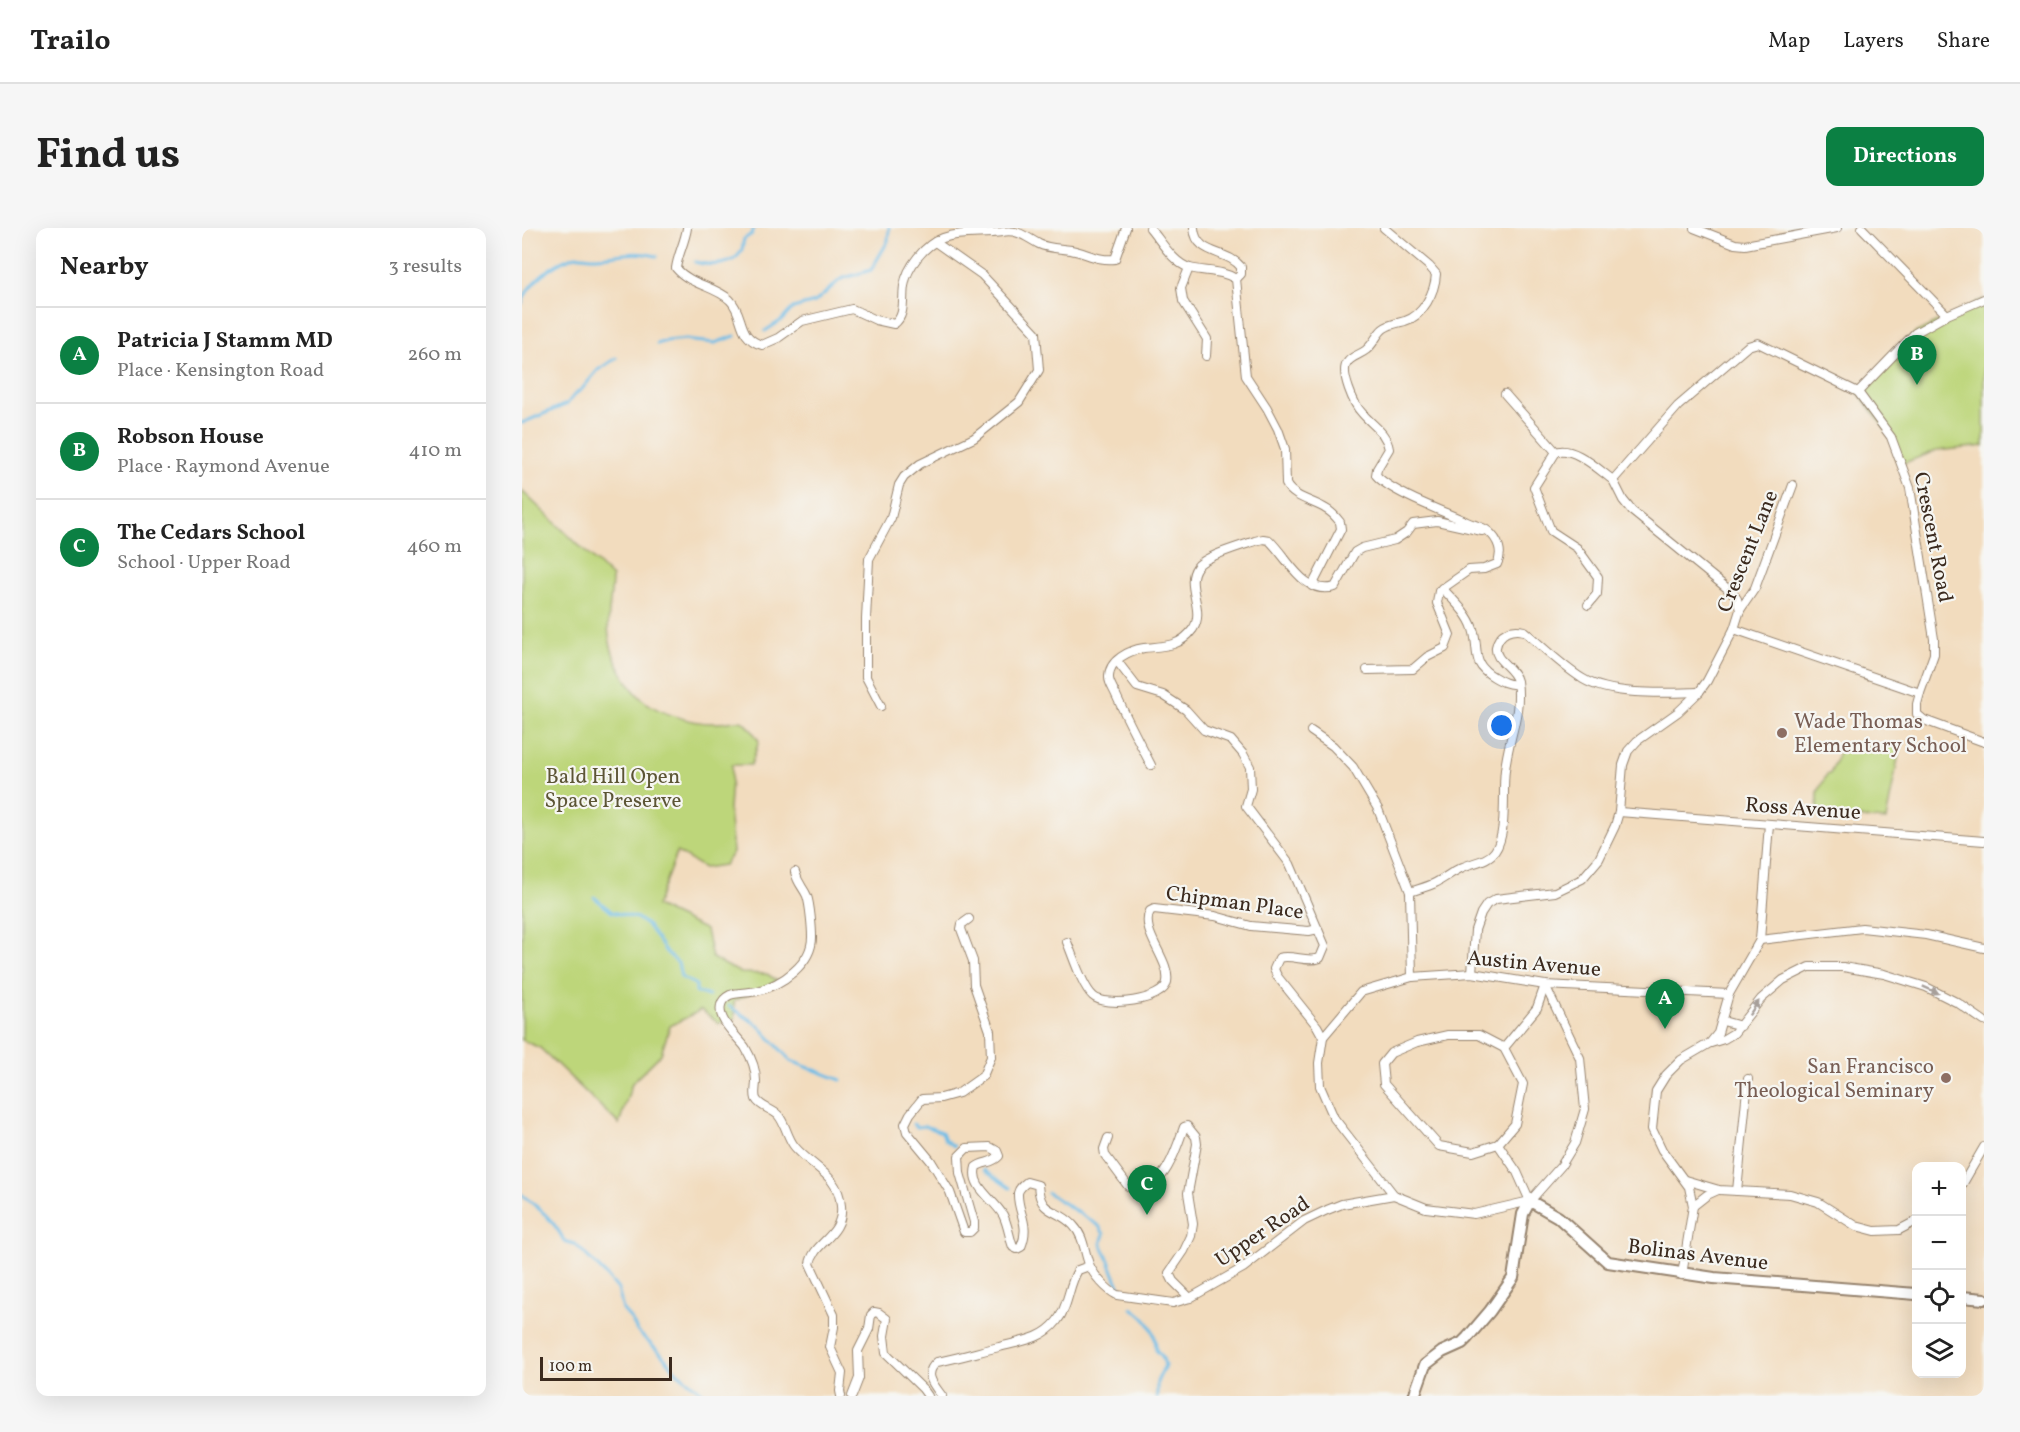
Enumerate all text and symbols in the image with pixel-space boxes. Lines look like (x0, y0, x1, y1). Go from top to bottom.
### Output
text: Trailo (30, 22, 111, 61)
text: Map (1768, 27, 1810, 56)
text: Layers (1843, 27, 1904, 56)
text: Share (1937, 27, 1990, 56)
text: Find us (36, 127, 180, 186)
button: Directions (1826, 127, 1984, 186)
text: Nearby (60, 249, 149, 285)
text: 3 results (388, 253, 462, 281)
text: Patricia J Stamm MD (117, 326, 333, 357)
pin: B (1898, 336, 1936, 385)
text: A (72, 341, 87, 369)
text: 260 m (407, 341, 462, 369)
text: Place · Kensington Road (117, 357, 324, 385)
text: Robson House (117, 422, 264, 453)
text: B (73, 437, 86, 465)
text: 410 m (409, 437, 462, 465)
text: Place · Raymond Avenue (117, 453, 330, 481)
street label: Crescent Road (1906, 470, 1959, 605)
street label: Crescent Lane (1711, 486, 1786, 617)
text: The Cedars School (117, 518, 305, 549)
text: C (73, 533, 86, 561)
text: 460 m (406, 533, 462, 561)
text: School · Upper Road (117, 549, 291, 577)
place label: Wade Thomas Elementary School (1794, 708, 1967, 761)
your location (1487, 711, 1516, 740)
marker: Wade Thomas Elementary School (1775, 726, 1789, 740)
park label: Bald Hill Open Space Preserve (544, 763, 682, 816)
street label: Ross Avenue (1744, 791, 1862, 828)
street label: Chipman Place (1164, 879, 1305, 927)
street label: Austin Avenue (1466, 944, 1602, 985)
pin: A (1646, 980, 1684, 1029)
one-way arrow (1922, 986, 1940, 995)
one-way arrow (1748, 1001, 1760, 1017)
place label: San Francisco Theological Seminary (1734, 1053, 1935, 1106)
marker: San Francisco Theological Seminary (1939, 1071, 1953, 1085)
map controls (1912, 1162, 1966, 1378)
button: + (1912, 1162, 1966, 1216)
pin: C (1128, 1166, 1166, 1215)
street label: Upper Road (1210, 1190, 1316, 1275)
button: − (1912, 1216, 1966, 1270)
street label: Bolinas Avenue (1626, 1232, 1770, 1279)
button: locate (1912, 1270, 1966, 1324)
button: layers (1912, 1324, 1966, 1378)
scale bar (540, 1354, 672, 1382)
text: 100 m (549, 1356, 592, 1378)

